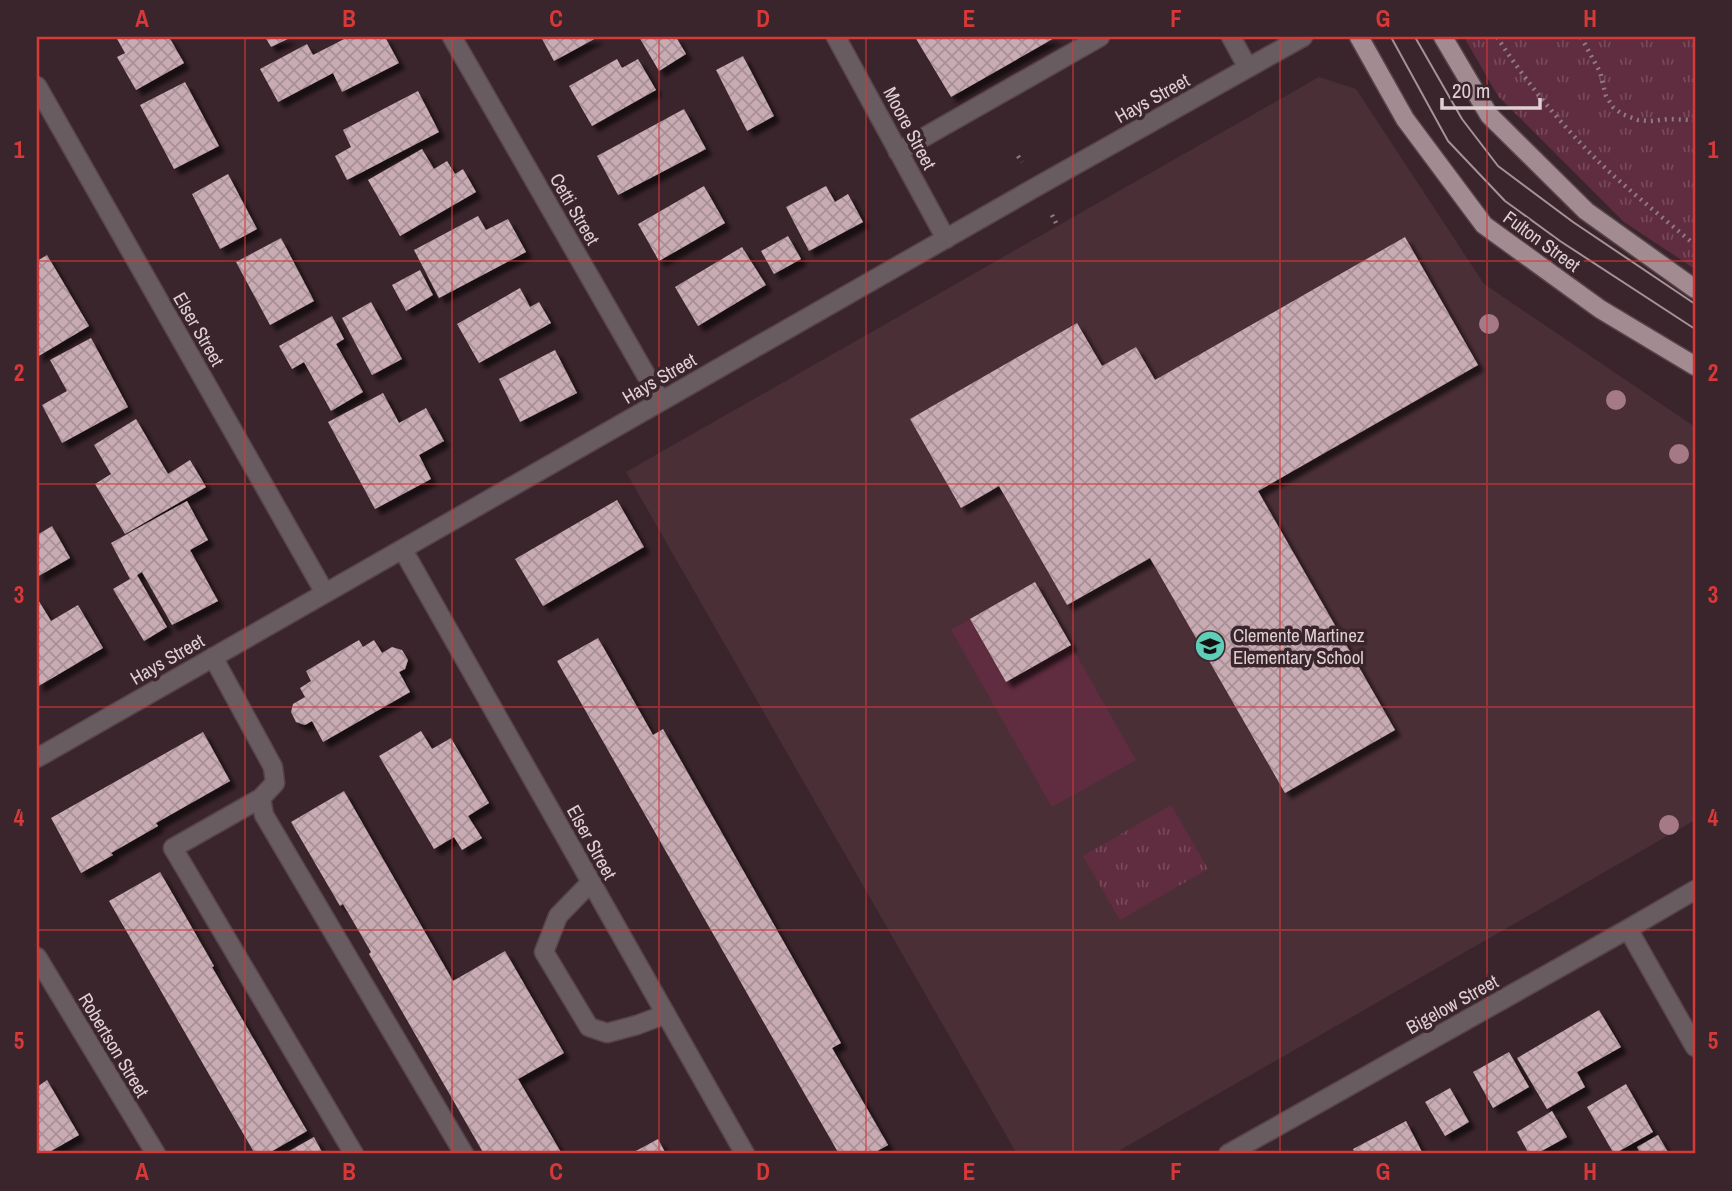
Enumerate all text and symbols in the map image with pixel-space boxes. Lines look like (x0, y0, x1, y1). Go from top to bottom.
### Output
text: A (135, 3, 149, 34)
text: B (342, 3, 356, 34)
text: C (549, 3, 563, 34)
text: D (756, 3, 770, 34)
text: E (963, 3, 975, 34)
text: F (1170, 3, 1182, 34)
text: G (1376, 3, 1390, 34)
text: H (1583, 3, 1597, 34)
scale bar (1442, 66, 1540, 110)
street label: Hays Street (1110, 67, 1194, 129)
text: 20 m (1452, 76, 1490, 105)
street label: Moore Street (877, 82, 943, 174)
text: 1 (14, 134, 25, 165)
text: 1 (1708, 134, 1719, 165)
street label: Cetti Street (544, 168, 606, 250)
street label: Fulton Street (1498, 204, 1586, 278)
street label: Elser Street (167, 287, 231, 371)
street label: Hays Street (617, 346, 701, 410)
text: 2 (14, 357, 24, 388)
text: 2 (1708, 357, 1718, 388)
text: 3 (14, 579, 24, 610)
text: 3 (1708, 579, 1718, 610)
place label: Clemente Martinez Elementary School (1233, 622, 1365, 670)
street label: Hays Street (125, 627, 209, 691)
school or university icon: Clemente Martinez Elementary School (1193, 629, 1227, 663)
street label: Elser Street (561, 800, 623, 884)
text: 4 (14, 802, 25, 833)
text: 4 (1708, 802, 1719, 833)
street label: Bigelow Street (1401, 968, 1503, 1040)
street label: Robertson Street (73, 988, 156, 1103)
text: 5 (14, 1025, 24, 1056)
text: 5 (1708, 1025, 1718, 1056)
text: A (135, 1156, 149, 1187)
text: B (342, 1156, 356, 1187)
text: C (549, 1156, 563, 1187)
text: D (756, 1156, 770, 1187)
text: E (963, 1156, 975, 1187)
text: F (1170, 1156, 1182, 1187)
text: G (1376, 1156, 1390, 1187)
text: H (1583, 1156, 1597, 1187)

